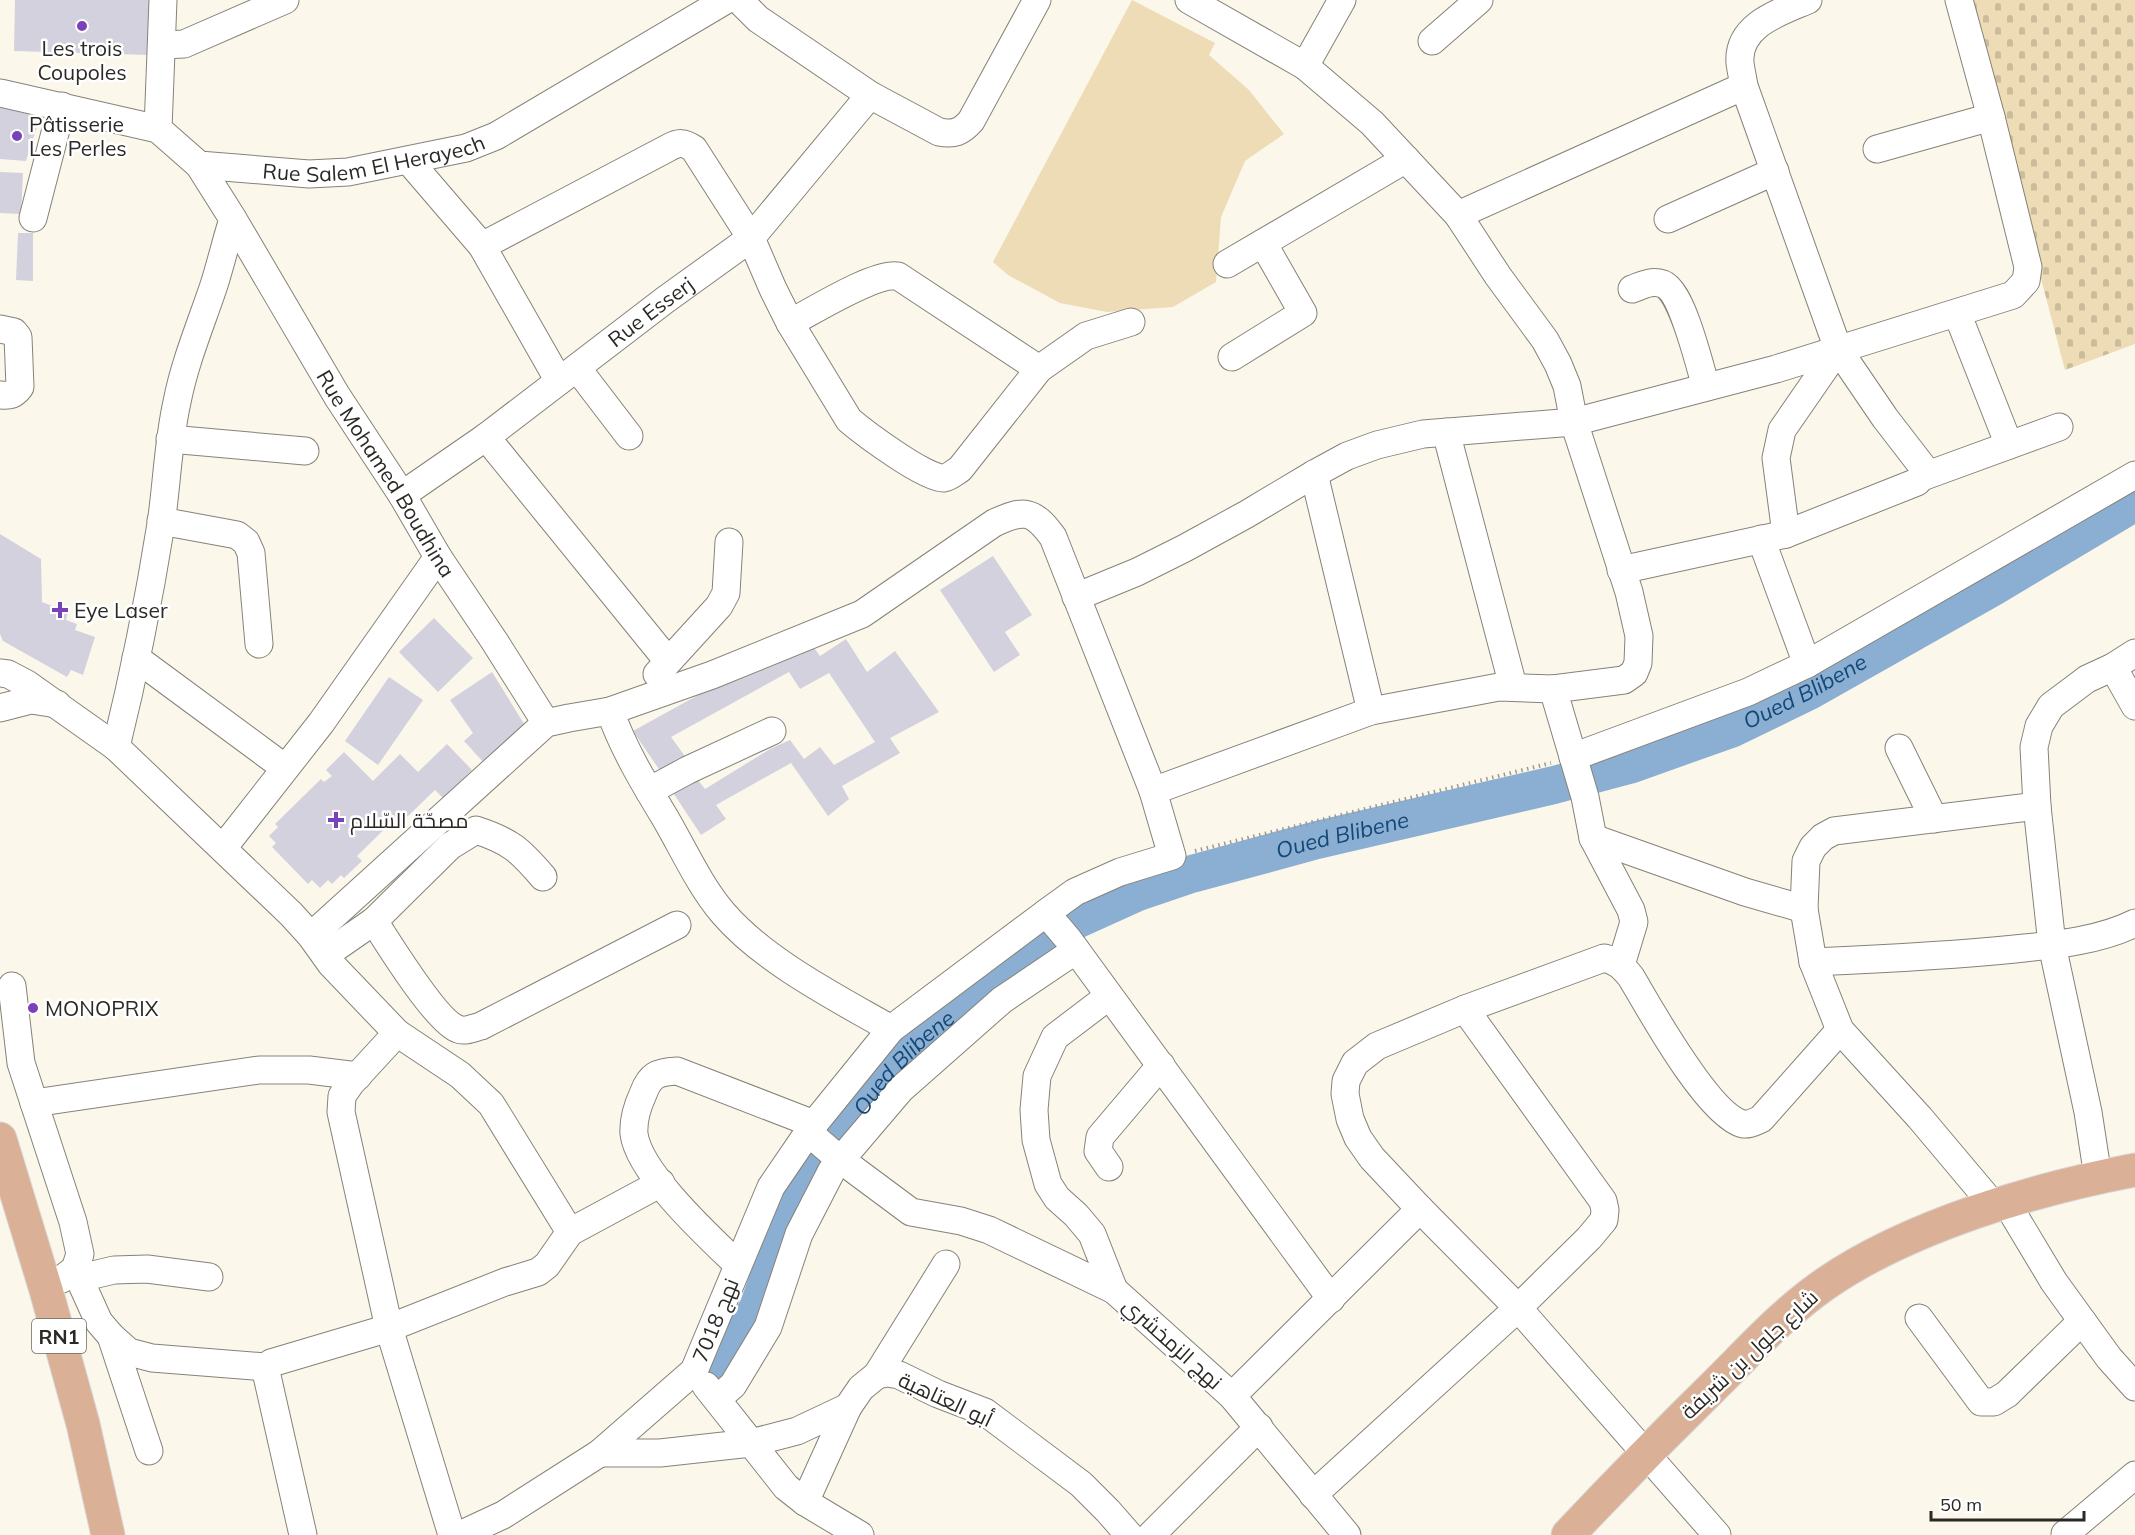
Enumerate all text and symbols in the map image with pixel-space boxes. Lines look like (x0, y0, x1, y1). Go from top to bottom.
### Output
marker: Les trois Coupoles (75, 19, 89, 33)
place label: Les trois Coupoles (37, 35, 127, 85)
place label: Pâtisserie Les Perles (29, 111, 127, 161)
marker: Pâtisserie Les Perles (10, 129, 24, 143)
street label: Rue Salem El Herayech (261, 129, 489, 187)
street label: Rue Esserj (602, 271, 698, 352)
street label: Rue Mohamed Boudhina (312, 365, 461, 582)
place label: Eye Laser (74, 597, 168, 623)
marker: Eye Laser (51, 601, 69, 619)
water label: Oued Blibene (1738, 647, 1872, 735)
water label: Oued Blibene (1273, 805, 1412, 865)
place label: مصحّة السّلام (350, 807, 468, 835)
marker: مصحّة السّلام (327, 811, 345, 829)
place label: MONOPRIX (45, 995, 159, 1021)
marker: MONOPRIX (26, 1001, 40, 1015)
water label: Oued Blibene (847, 1004, 960, 1121)
street label: نهج 7018 (686, 1274, 745, 1367)
street label: شارع جلول بن شريفة (1675, 1284, 1824, 1426)
street label: نهج الزمخشري (1115, 1292, 1228, 1397)
road number: RN1 (32, 1319, 86, 1353)
street label: أبو العتاهية (895, 1366, 997, 1432)
scale bar (1931, 1484, 2084, 1522)
text: 50 m (1940, 1493, 1982, 1516)

